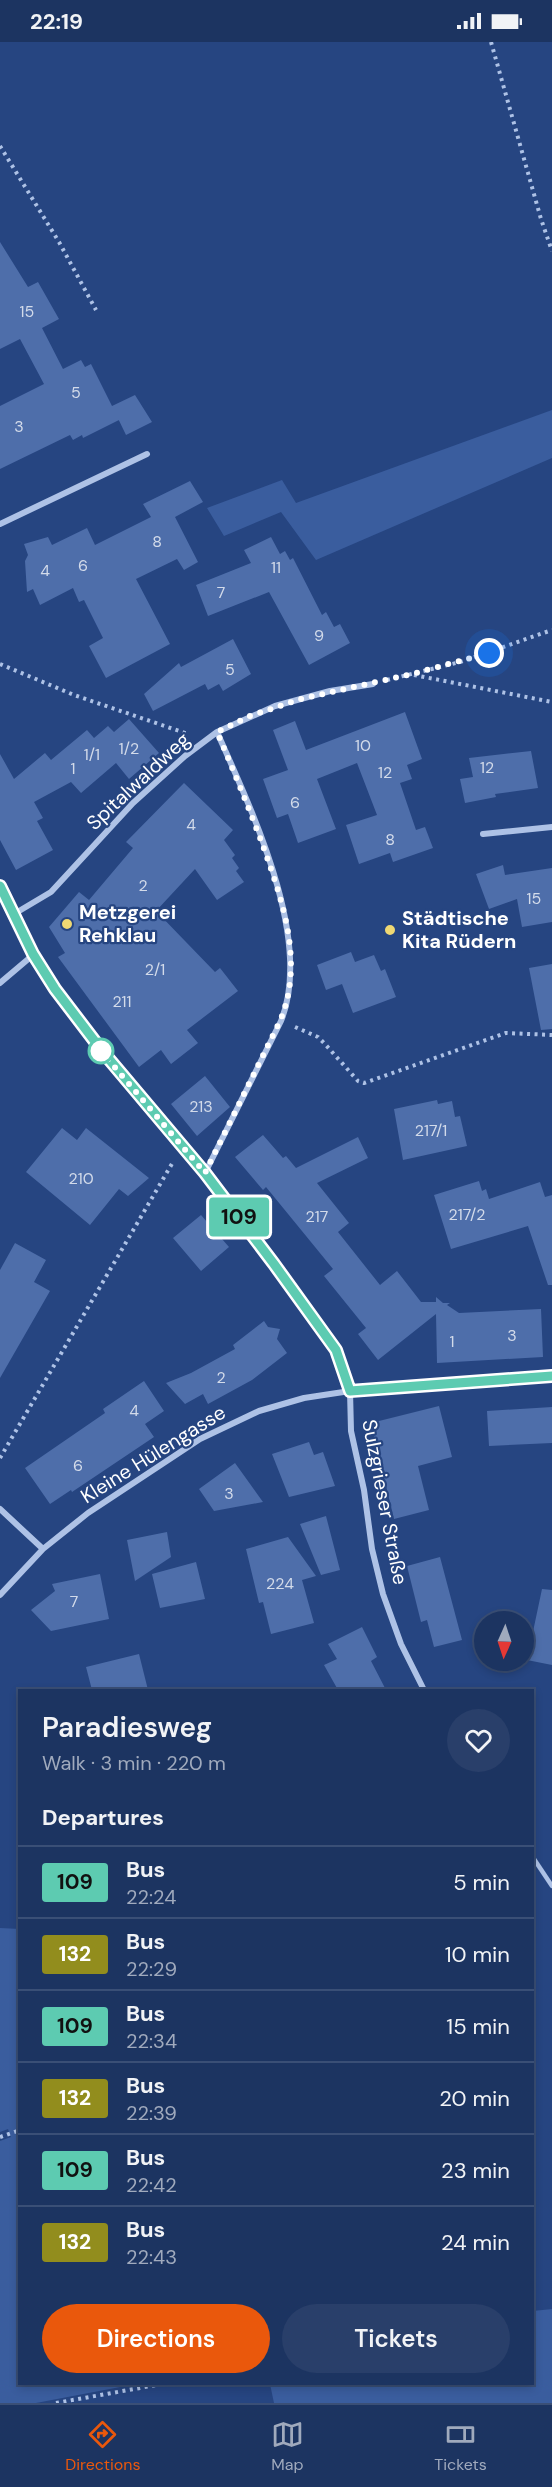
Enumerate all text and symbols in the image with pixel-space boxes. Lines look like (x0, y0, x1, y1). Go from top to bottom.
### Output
text: 22:19 (30, 7, 83, 36)
house number: 15 (20, 301, 34, 322)
house number: 5 (71, 382, 81, 403)
house number: 3 (14, 416, 24, 437)
house number: 8 (152, 531, 162, 552)
house number: 6 (78, 555, 88, 576)
house number: 11 (271, 557, 281, 578)
house number: 4 (40, 560, 50, 581)
house number: 7 (217, 582, 225, 603)
house number: 9 (314, 625, 324, 646)
your location (474, 638, 504, 668)
house number: 5 (225, 659, 235, 680)
street label: Spitalwaldweg (81, 726, 195, 836)
house number: 10 (355, 735, 371, 756)
house number: 1/2 (119, 738, 139, 759)
house number: 1/1 (84, 744, 100, 765)
house number: 12 (480, 757, 494, 778)
house number: 1 (71, 758, 76, 779)
house number: 12 (378, 762, 392, 783)
house number: 6 (290, 792, 300, 813)
house number: 4 (186, 814, 196, 835)
house number: 8 (385, 829, 395, 850)
house number: 2 (138, 875, 148, 896)
house number: 15 (527, 888, 541, 909)
place label: Metzgerei Rehklau (79, 899, 176, 948)
place label: Städtische Kita Rüdern (402, 905, 516, 954)
marker: Metzgerei Rehklau (60, 917, 74, 931)
marker: Städtische Kita Rüdern (383, 923, 397, 937)
house number: 2/1 (145, 959, 165, 980)
house number: 211 (112, 991, 132, 1012)
unlabelled marker (88, 1038, 114, 1064)
house number: 213 (189, 1096, 213, 1117)
house number: 217/1 (415, 1120, 447, 1141)
house number: 210 (68, 1168, 94, 1189)
line badge: 109 (204, 1198, 274, 1236)
text: 109 (221, 1203, 257, 1231)
house number: 217/2 (449, 1204, 485, 1225)
house number: 217 (306, 1206, 328, 1227)
house number: 3 (507, 1325, 517, 1346)
house number: 1 (450, 1331, 455, 1352)
house number: 2 (216, 1367, 226, 1388)
street label: Kleine Hülengasse (76, 1399, 230, 1509)
house number: 4 (129, 1400, 139, 1421)
street label: Sulzgrieser Straße (356, 1417, 414, 1587)
house number: 6 (73, 1455, 83, 1476)
house number: 3 (224, 1483, 234, 1504)
house number: 224 (266, 1573, 294, 1594)
house number: 7 (70, 1591, 78, 1612)
north arrow (474, 1611, 534, 1671)
map controls (474, 1611, 534, 1671)
text: Paradiesweg (42, 1709, 212, 1746)
button: heart (447, 1709, 510, 1772)
text: Walk · 3 min · 220 m (42, 1750, 226, 1776)
text: Departures (42, 1803, 164, 1832)
text: Bus (126, 1855, 165, 1884)
text: 109 (57, 1868, 93, 1896)
text: 5 min (453, 1868, 510, 1897)
text: 22:24 (126, 1884, 176, 1910)
text: Bus (126, 1927, 165, 1956)
text: 132 (59, 1940, 91, 1968)
text: 10 min (445, 1940, 510, 1969)
text: 22:29 (126, 1956, 177, 1982)
text: Bus (126, 1999, 165, 2028)
text: 109 (57, 2012, 93, 2040)
text: 15 min (446, 2012, 510, 2041)
text: 22:34 (126, 2028, 177, 2054)
text: Bus (126, 2071, 165, 2100)
text: 132 (59, 2084, 91, 2112)
text: 20 min (439, 2084, 510, 2113)
text: 22:39 (126, 2100, 177, 2126)
text: Bus (126, 2143, 165, 2172)
text: 109 (57, 2156, 93, 2184)
text: 23 min (441, 2156, 510, 2185)
text: 22:42 (126, 2172, 177, 2198)
text: Bus (126, 2215, 165, 2244)
text: 132 (59, 2228, 91, 2256)
text: 24 min (441, 2228, 510, 2257)
text: 22:43 (126, 2244, 177, 2270)
button: Directions (42, 2304, 270, 2373)
button: Tickets (282, 2304, 510, 2373)
tab: Directions (65, 2418, 140, 2475)
tab: Map (271, 2418, 304, 2475)
tab: Tickets (434, 2418, 487, 2475)

